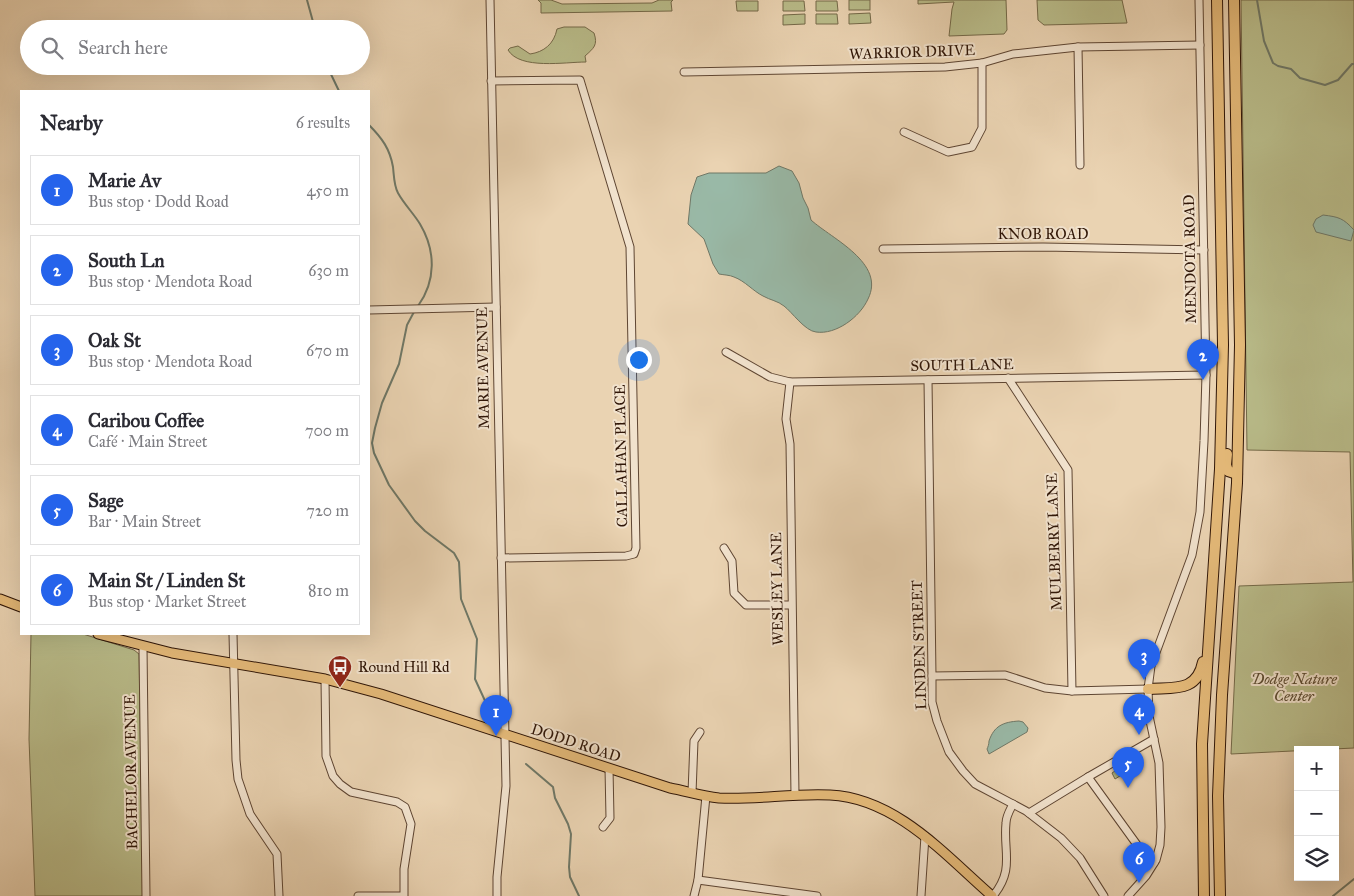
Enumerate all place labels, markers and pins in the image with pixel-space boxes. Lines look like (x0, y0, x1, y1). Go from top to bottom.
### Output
pin: 2 (1187, 339, 1219, 380)
pin: 3 (1128, 639, 1160, 680)
bus stop icon: Round Hill Rd (327, 654, 353, 688)
place label: Round Hill Rd (358, 658, 450, 676)
pin: 4 (1123, 694, 1155, 735)
pin: 1 (480, 695, 512, 736)
pin: 5 (1112, 747, 1144, 788)
pin: 6 (1123, 842, 1155, 883)

